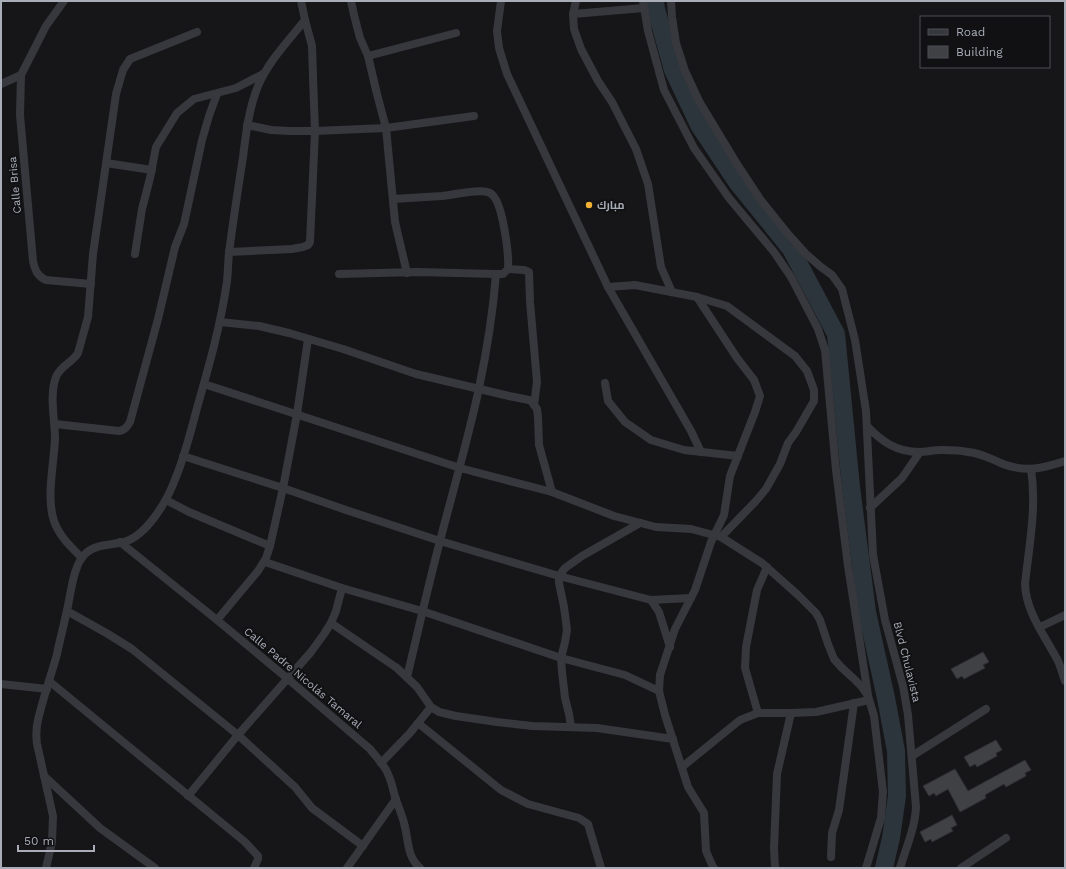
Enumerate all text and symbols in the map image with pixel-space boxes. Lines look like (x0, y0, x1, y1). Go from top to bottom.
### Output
legend (920, 16, 1050, 68)
text: Road (956, 25, 985, 39)
text: Building (956, 45, 1003, 59)
street label: Calle Brisa (6, 156, 24, 214)
place label: مبارك (597, 199, 625, 212)
marker: مبارك (584, 200, 594, 210)
street label: Blvd Chulavista (891, 620, 923, 704)
street label: Calle Padre Nicolás Tamaral (241, 625, 365, 732)
scale bar (18, 827, 94, 853)
text: 50 m (24, 834, 54, 848)

